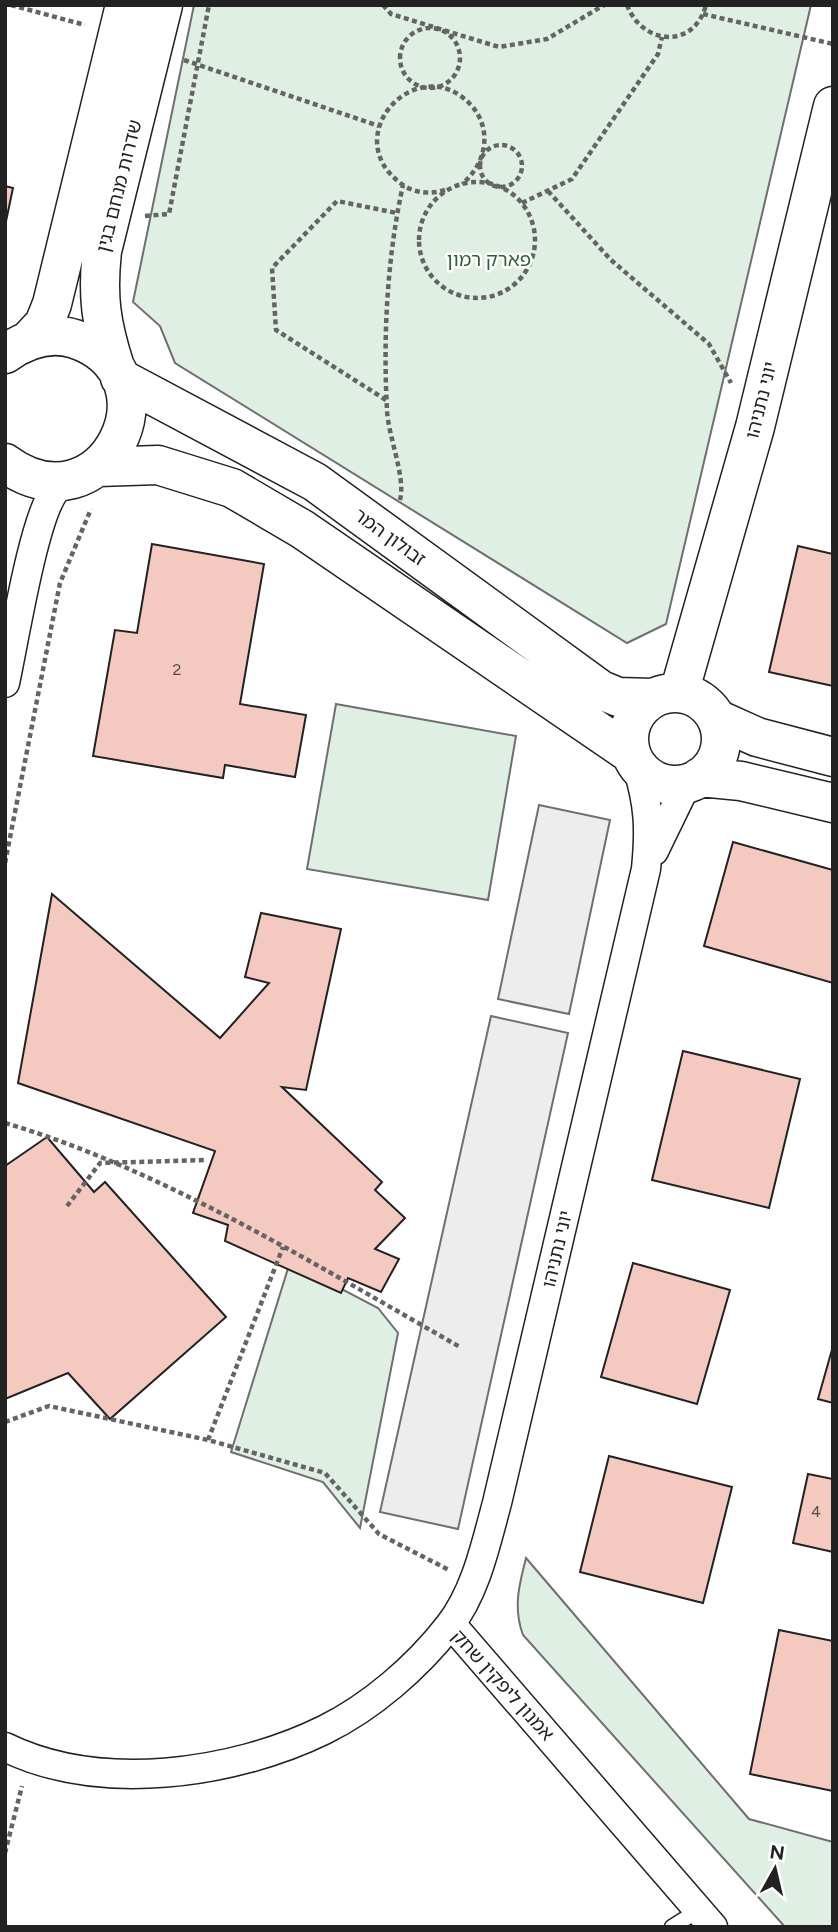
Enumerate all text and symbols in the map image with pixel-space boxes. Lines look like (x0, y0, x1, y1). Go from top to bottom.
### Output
street label: שדרות מנחם בגין (91, 117, 147, 255)
park label: פארק רמון (447, 248, 531, 271)
street label: יוני נתניהו (740, 359, 782, 441)
street label: זבולון המר (349, 503, 431, 571)
house number: 2 (173, 660, 181, 679)
street label: יוני נתניהו (537, 1208, 577, 1290)
house number: 4 (811, 1502, 821, 1521)
street label: אמנון ליפקין שחק (447, 1625, 559, 1745)
north arrow (740, 1834, 810, 1904)
text: N (768, 1840, 786, 1865)

